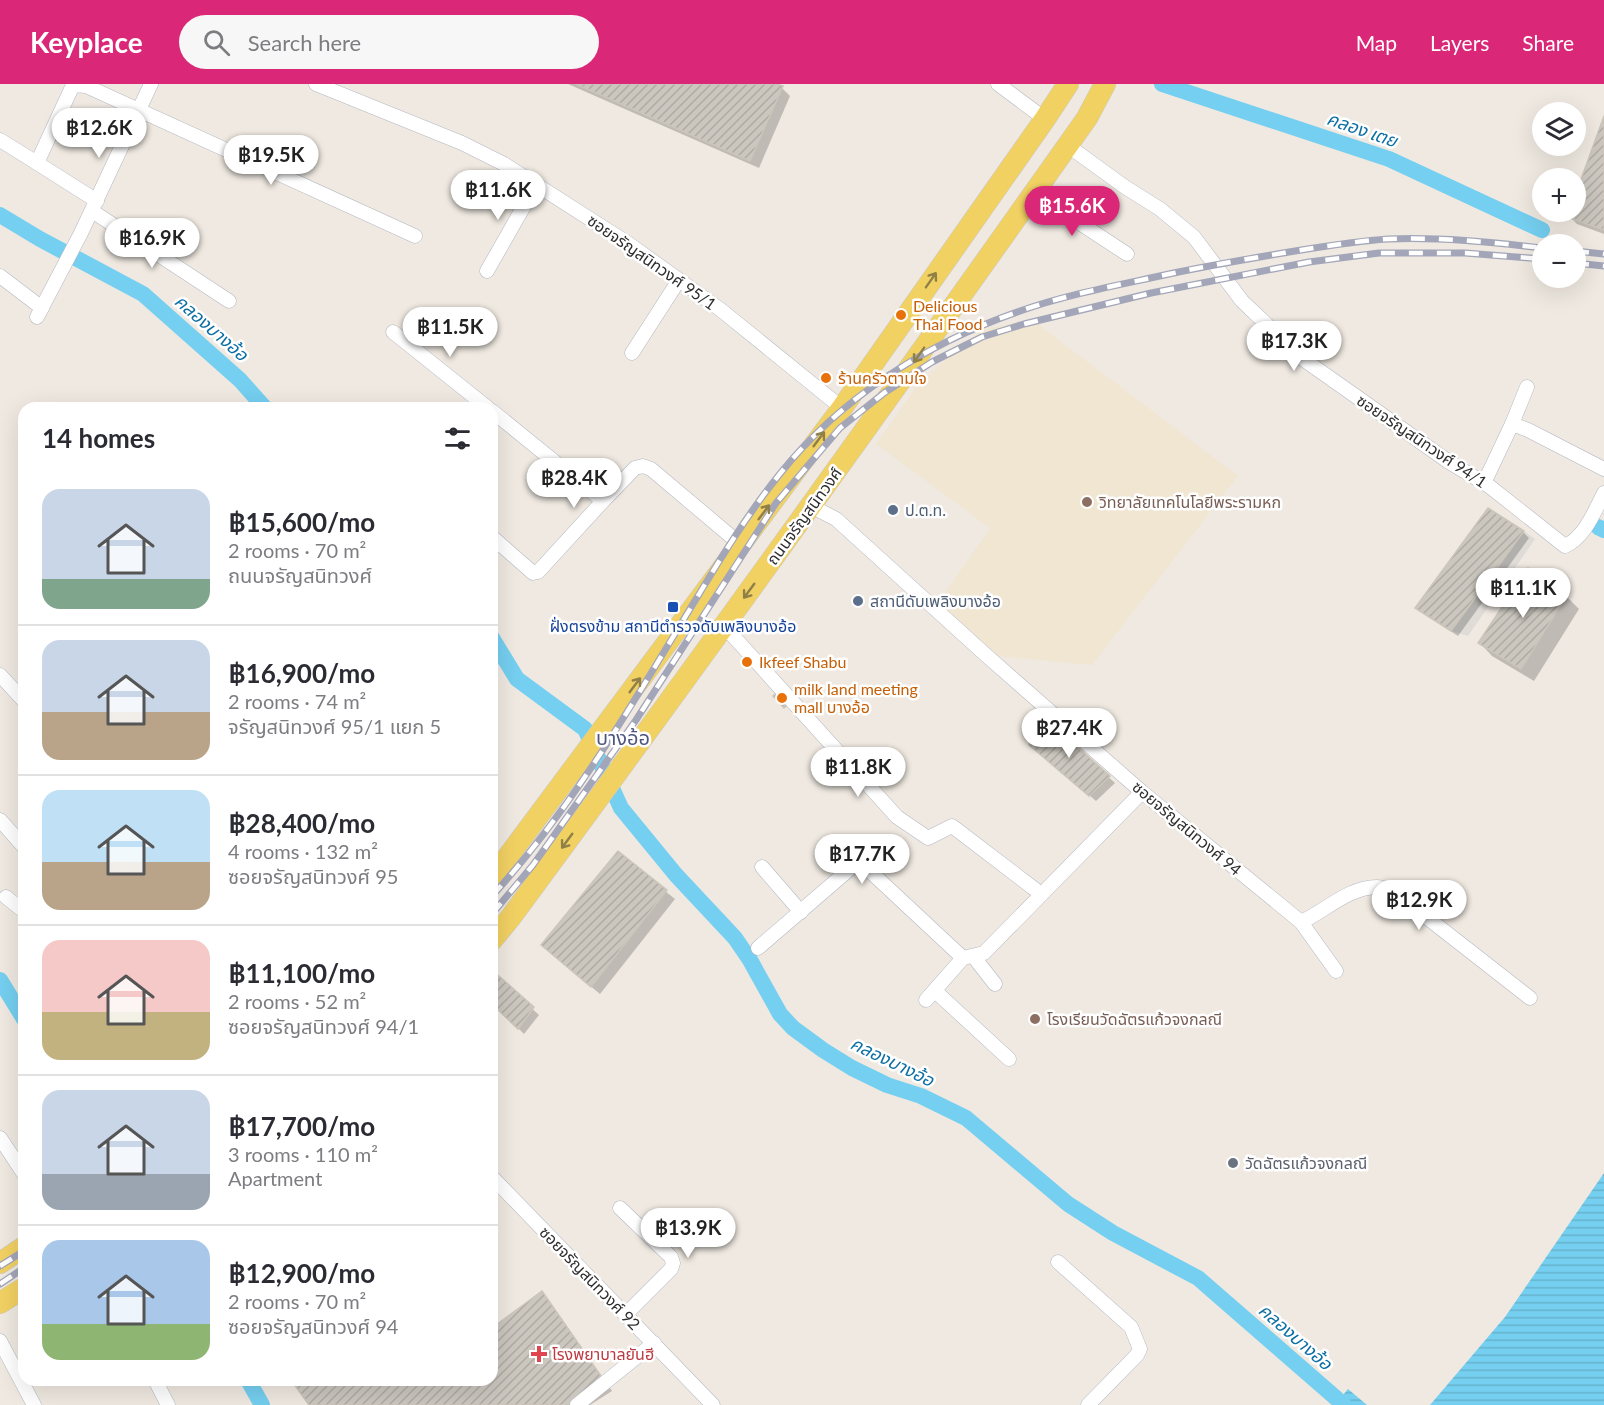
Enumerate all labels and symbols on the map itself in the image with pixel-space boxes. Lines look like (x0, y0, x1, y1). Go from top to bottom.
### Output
water label: คลอง เตย (1324, 107, 1402, 152)
pin: ฿12.6K (50, 108, 148, 159)
pin: ฿19.5K (222, 135, 320, 186)
pin: ฿11.6K (449, 170, 547, 221)
pin: ฿15.6K (1023, 186, 1121, 237)
street label: ซอยจรัญสนิทวงศ์ 95/1 (584, 210, 720, 313)
pin: ฿16.9K (103, 218, 201, 269)
one-way arrow (925, 273, 937, 289)
water label: คลองบางอ้อ (171, 289, 253, 365)
place label: Delicious Thai Food (913, 296, 983, 333)
pin: ฿11.5K (401, 307, 499, 358)
marker: Delicious Thai Food (894, 308, 908, 322)
pin: ฿17.3K (1245, 321, 1343, 372)
one-way arrow (913, 347, 925, 363)
place label: ร้านครัวตามใจ (838, 368, 927, 387)
marker: ร้านครัวตามใจ (819, 371, 833, 385)
street label: ซอยจรัญสนิทวงศ์ 94/1 (1354, 390, 1491, 491)
one-way arrow (812, 432, 825, 448)
pin: ฿28.4K (525, 458, 623, 509)
street label: ถนนจรัญสนิทวงศ์ (762, 463, 845, 568)
place label: วิทยาลัยเทคโนโลยีพระรามหก (1098, 492, 1281, 511)
marker: วิทยาลัยเทคโนโลยีพระรามหก (1080, 495, 1094, 509)
place label: ป.ต.ท. (905, 500, 946, 519)
marker: ป.ต.ท. (886, 503, 900, 517)
one-way arrow (758, 505, 771, 521)
pin: ฿11.1K (1474, 568, 1572, 619)
one-way arrow (743, 583, 756, 599)
place label: สถานีดับเพลิงบางอ้อ (870, 591, 1001, 610)
marker: สถานีดับเพลิงบางอ้อ (851, 594, 865, 608)
marker: ฝั่งตรงข้าม สถานีตำรวจดับเพลิงบางอ้อ (666, 600, 680, 614)
place label: ฝั่งตรงข้าม สถานีตำรวจดับเพลิงบางอ้อ (550, 616, 796, 635)
place label: Ikfeef Shabu (759, 652, 846, 671)
marker: Ikfeef Shabu (740, 655, 754, 669)
one-way arrow (628, 677, 641, 693)
place label: milk land meeting mall บางอ้อ (794, 679, 918, 716)
marker: milk land meeting mall บางอ้อ (775, 691, 789, 705)
pin: ฿27.4K (1020, 708, 1118, 759)
district label: บางอ้อ (596, 725, 650, 749)
pin: ฿11.8K (809, 747, 907, 798)
street label: ซอยจรัญสนิทวงศ์ 94 (1129, 777, 1246, 879)
one-way arrow (561, 833, 573, 849)
pin: ฿17.7K (813, 834, 911, 885)
pin: ฿12.9K (1370, 880, 1468, 931)
place label: โรงเรียนวัดฉัตรแก้วจงกลณี (1047, 1009, 1222, 1028)
marker: โรงเรียนวัดฉัตรแก้วจงกลณี (1028, 1012, 1042, 1026)
water label: คลองบางอ้อ (847, 1032, 938, 1091)
place label: วัดฉัตรแก้วจงกลณี (1245, 1153, 1367, 1172)
marker: วัดฉัตรแก้วจงกลณี (1226, 1156, 1240, 1170)
pin: ฿13.9K (639, 1208, 737, 1259)
street label: ซอยจรัญสนิทวงศ์ 92 (536, 1222, 645, 1333)
water label: คลองบางอ้อ (1255, 1298, 1337, 1374)
place label: โรงพยาบาลยันฮี (552, 1344, 654, 1363)
marker: โรงพยาบาลยันฮี (530, 1345, 548, 1363)

